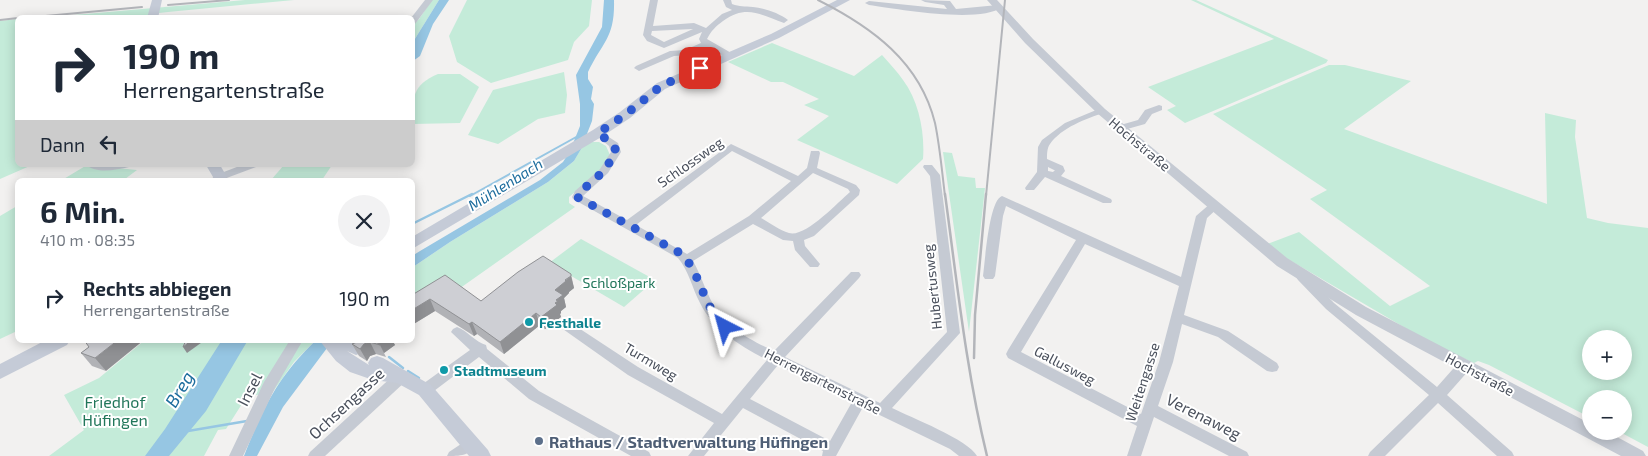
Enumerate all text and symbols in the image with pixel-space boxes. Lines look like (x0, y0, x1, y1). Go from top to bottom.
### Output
text: 190 m (123, 34, 219, 76)
icon: right (40, 35, 105, 100)
pin (679, 47, 721, 89)
icon: arrive (686, 54, 714, 82)
text: Herrengartenstraße (123, 76, 325, 102)
street label: Hochstraße (1106, 113, 1174, 175)
icon: left (95, 130, 123, 158)
text: Dann (40, 133, 85, 156)
street label: Schlossweg (654, 133, 726, 191)
water label: Mühlenbach (464, 154, 546, 214)
text: 6 Min. (40, 193, 125, 229)
button: close (338, 195, 390, 247)
text: 410 m · 08:35 (40, 230, 135, 249)
street label: Hubertusweg (919, 243, 945, 331)
park label: Schloßpark (583, 274, 655, 291)
text: Rechts abbiegen (83, 277, 231, 300)
icon: right (40, 284, 68, 312)
text: 190 m (339, 287, 390, 310)
text: Herrengartenstraße (83, 300, 230, 319)
position arrow (698, 300, 750, 352)
place label: Festhalle (539, 314, 601, 331)
marker: Festhalle (523, 316, 535, 328)
map controls (1582, 330, 1632, 440)
button: + (1582, 330, 1632, 380)
street label: Turmweg (621, 338, 681, 384)
street label: Weitengasse (1121, 340, 1163, 424)
street label: Gallusweg (1032, 342, 1099, 388)
street label: Herrengartenstraße (762, 344, 884, 418)
street label: Hochstraße (1443, 349, 1517, 399)
place label: Stadtmuseum (454, 362, 547, 379)
street label: Ochsengasse (304, 363, 388, 443)
marker: Stadtmuseum (438, 364, 450, 376)
water label: Breg (160, 367, 198, 411)
street label: Insel (233, 369, 266, 409)
street label: Verenaweg (1163, 389, 1245, 443)
button: − (1582, 390, 1632, 440)
park label: Friedhof Hüfingen (82, 392, 148, 429)
place label: Rathaus / Stadtverwaltung Hüfingen (549, 432, 828, 451)
marker: Rathaus / Stadtverwaltung Hüfingen (533, 435, 545, 447)

